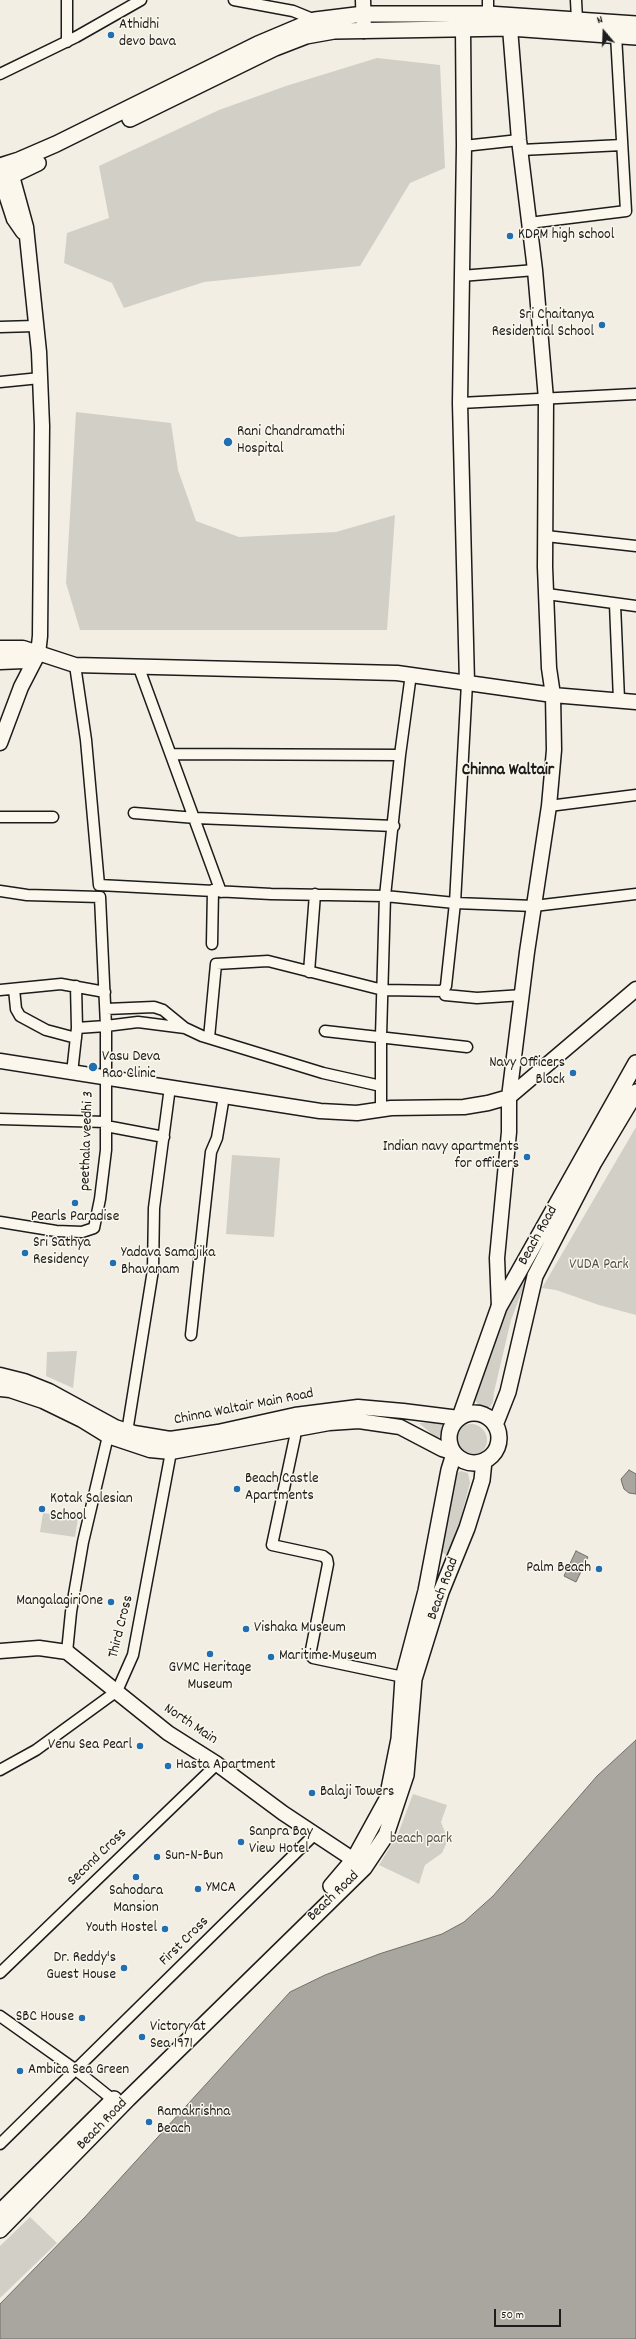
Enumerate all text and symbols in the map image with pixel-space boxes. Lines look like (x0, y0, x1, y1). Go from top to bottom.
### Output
north arrow (584, 12, 624, 52)
text: N (595, 12, 605, 29)
place label: Athidhi devo bava (119, 17, 176, 52)
marker: Athidhi devo bava (106, 30, 116, 40)
place label: KDPM high school (518, 227, 614, 245)
marker: KDPM high school (505, 231, 515, 241)
place label: Sri Chaitanya Residential School (492, 307, 594, 342)
marker: Sri Chaitanya Residential School (597, 320, 607, 330)
place label: Rani Chandramathi Hospital (237, 424, 345, 459)
marker: Rani Chandramathi Hospital (222, 436, 234, 448)
district label: Chinna Waltair (462, 762, 554, 782)
place label: Vasu Deva Rao Clinic (102, 1049, 160, 1084)
place label: Navy Officers Block (489, 1055, 565, 1090)
marker: Vasu Deva Rao Clinic (87, 1061, 99, 1073)
marker: Navy Officers Block (568, 1068, 578, 1078)
street label: peethala veedhi 3 (77, 1091, 99, 1191)
place label: Indian navy apartments for officers (383, 1139, 519, 1174)
marker: Indian navy apartments for officers (522, 1152, 532, 1162)
marker: Pearls Paradise (70, 1198, 80, 1208)
street label: Beach Road (515, 1203, 563, 1269)
place label: Pearls Paradise (31, 1209, 119, 1227)
place label: Sri Sathya Residency (33, 1235, 91, 1270)
place label: Yadava Samajika Bhavanam (121, 1245, 215, 1280)
marker: Sri Sathya Residency (20, 1248, 30, 1258)
park label: VUDA Park (569, 1257, 629, 1275)
marker: Yadava Samajika Bhavanam (108, 1258, 118, 1268)
street label: Chinna Waltair Main Road (173, 1386, 315, 1430)
place label: Beach Castle Apartments (245, 1471, 319, 1506)
marker: Beach Castle Apartments (232, 1484, 242, 1494)
place label: Kotak Salesian School (50, 1491, 133, 1526)
marker: Kotak Salesian School (37, 1504, 47, 1514)
street label: Beach Road (424, 1555, 464, 1623)
place label: Palm Beach (526, 1560, 591, 1578)
marker: Palm Beach (594, 1564, 604, 1574)
place label: MangalagiriOne (16, 1593, 103, 1611)
street label: Third Cross (106, 1594, 138, 1660)
marker: MangalagiriOne (106, 1597, 116, 1607)
place label: Vishaka Museum (254, 1620, 346, 1638)
marker: Vishaka Museum (241, 1624, 251, 1634)
place label: Maritime Museum (279, 1648, 377, 1666)
marker: GVMC Heritage Museum (205, 1649, 215, 1659)
marker: Maritime Museum (266, 1652, 276, 1662)
place label: GVMC Heritage Museum (169, 1660, 251, 1695)
street label: North Main (160, 1700, 220, 1750)
place label: Venu Sea Pearl (48, 1737, 132, 1755)
marker: Venu Sea Pearl (135, 1741, 145, 1751)
place label: Hasta Apartment (176, 1757, 276, 1775)
marker: Hasta Apartment (163, 1761, 173, 1771)
place label: Balaji Towers (320, 1784, 394, 1802)
marker: Balaji Towers (307, 1788, 317, 1798)
place label: Sanpra Bay View Hotel (249, 1824, 313, 1859)
street label: Second Cross (65, 1825, 131, 1891)
park label: beach park (390, 1831, 452, 1849)
marker: Sanpra Bay View Hotel (236, 1837, 246, 1847)
place label: Sun-N-Bun (165, 1848, 223, 1866)
marker: Sun-N-Bun (152, 1852, 162, 1862)
street label: Beach Road (304, 1868, 364, 1926)
marker: Sahodara Mansion (131, 1872, 141, 1882)
place label: YMCA (206, 1880, 236, 1898)
place label: Sahodara Mansion (109, 1883, 163, 1918)
marker: YMCA (193, 1884, 203, 1894)
street label: First Cross (157, 1914, 213, 1970)
place label: Youth Hostel (86, 1920, 157, 1938)
marker: Youth Hostel (160, 1924, 170, 1934)
place label: Dr. Reddy's Guest House (46, 1950, 116, 1985)
marker: Dr. Reddy's Guest House (119, 1963, 129, 1973)
place label: SBC House (16, 2009, 74, 2027)
marker: SBC House (77, 2013, 87, 2023)
place label: Victory at Sea 1971 (150, 2019, 206, 2054)
marker: Victory at Sea 1971 (137, 2032, 147, 2042)
place label: Ambica Sea Green (28, 2062, 129, 2080)
marker: Ambica Sea Green (15, 2066, 25, 2076)
street label: Beach Road (74, 2095, 132, 2155)
place label: Ramakrishna Beach (157, 2104, 230, 2139)
marker: Ramakrishna Beach (144, 2117, 154, 2127)
scale bar (496, 2301, 563, 2327)
text: 50 m (501, 2307, 524, 2324)

